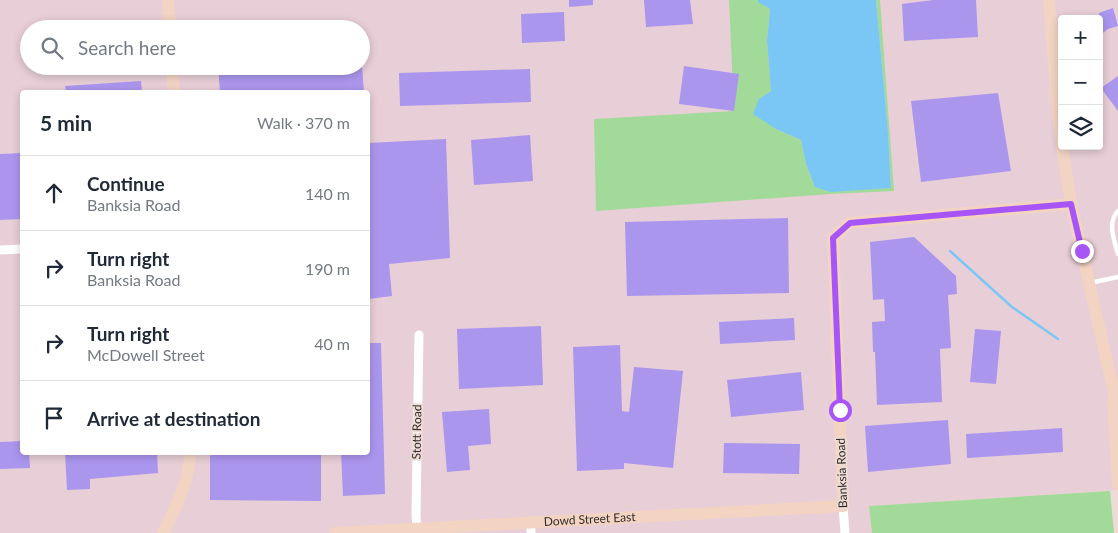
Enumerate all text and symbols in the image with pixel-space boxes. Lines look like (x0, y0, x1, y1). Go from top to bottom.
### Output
map controls (1058, 15, 1103, 150)
button: + (1058, 15, 1103, 60)
search box (20, 20, 370, 75)
icon: search (38, 34, 66, 62)
text: Search here (78, 36, 176, 59)
button: − (1058, 60, 1103, 105)
button: layers (1058, 105, 1103, 150)
text: 5 min (40, 110, 92, 135)
text: Walk · 370 m (257, 113, 350, 132)
text: Continue (87, 172, 165, 195)
icon: ahead (40, 179, 68, 207)
text: 140 m (305, 184, 350, 203)
text: Banksia Road (87, 195, 181, 214)
route end (1071, 240, 1094, 263)
text: Turn right (87, 247, 169, 270)
icon: right (40, 254, 68, 282)
text: 190 m (305, 259, 350, 278)
text: Banksia Road (87, 270, 181, 289)
text: Turn right (87, 322, 169, 345)
icon: right (40, 329, 68, 357)
text: 40 m (314, 334, 350, 353)
text: McDowell Street (87, 345, 205, 364)
route start (829, 399, 852, 422)
icon: arrive (40, 404, 68, 432)
street label: Stott Road (409, 404, 424, 460)
text: Arrive at destination (87, 407, 260, 430)
street label: Banksia Road (833, 438, 850, 508)
street label: Dowd Street East (543, 509, 637, 529)

